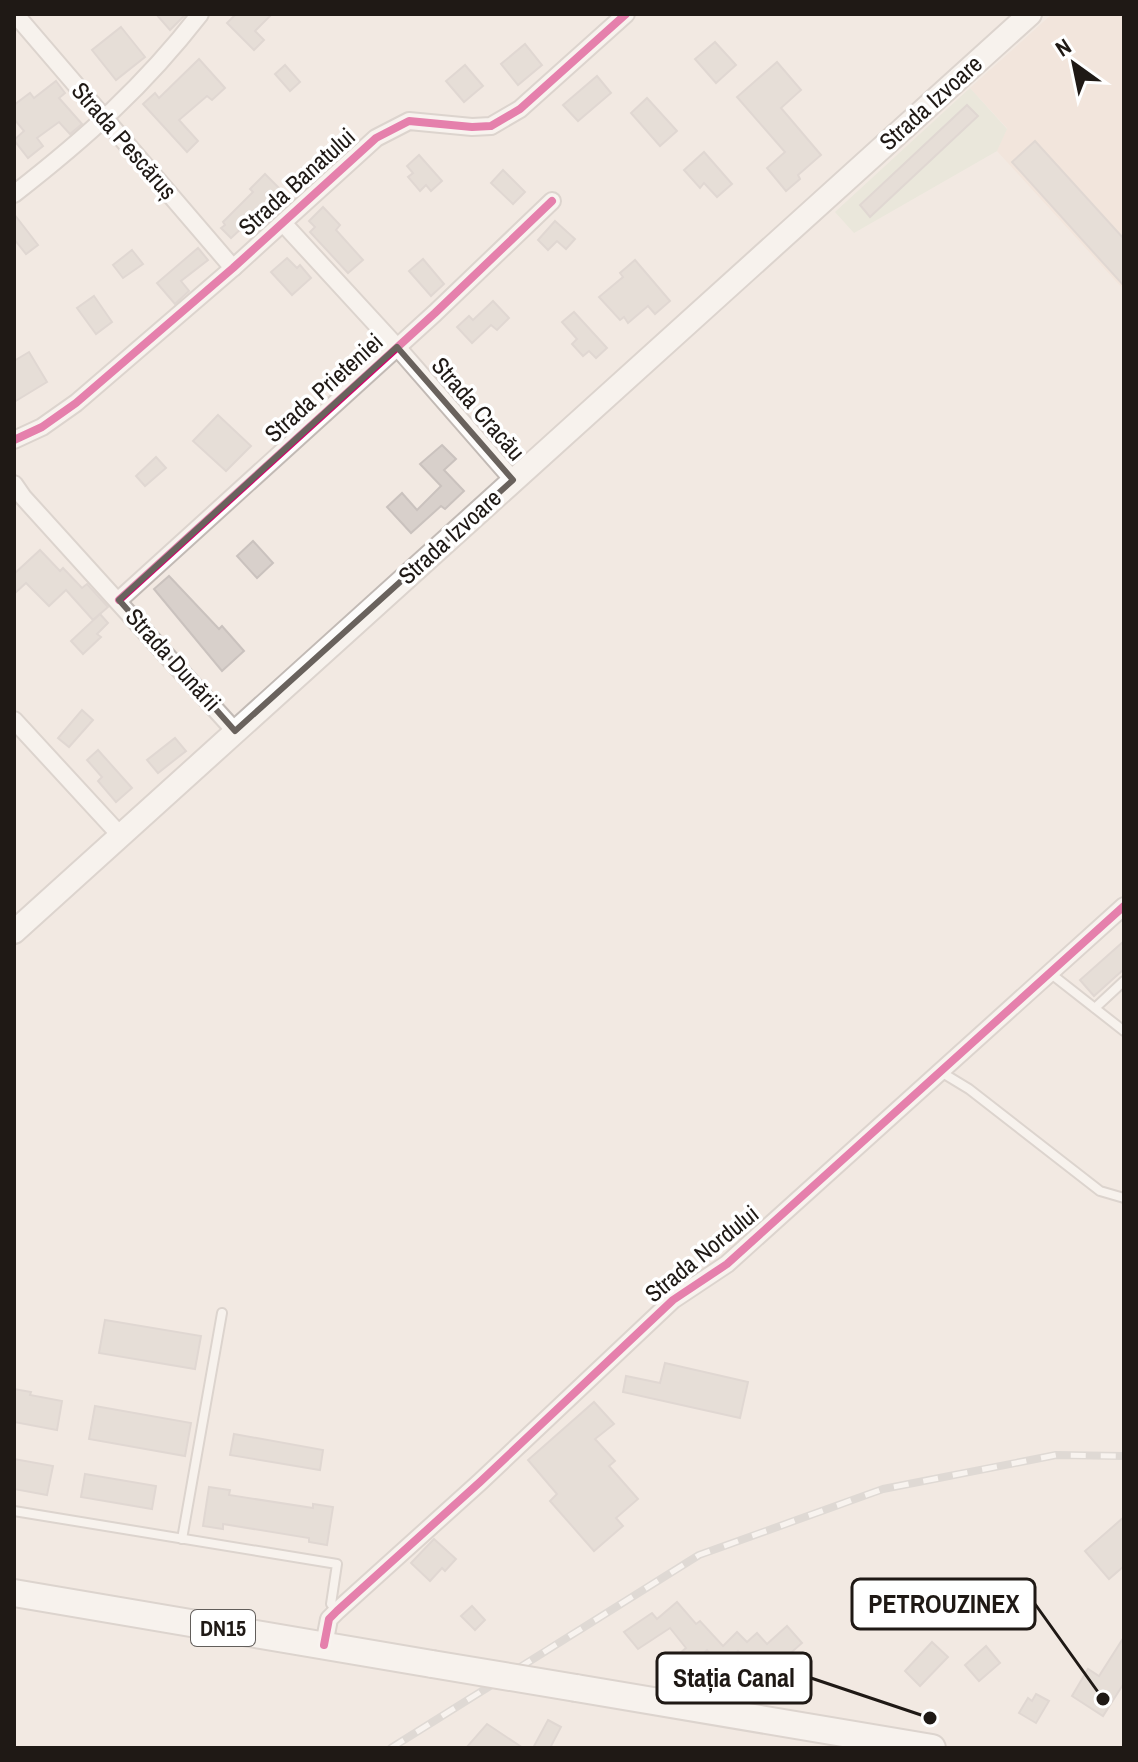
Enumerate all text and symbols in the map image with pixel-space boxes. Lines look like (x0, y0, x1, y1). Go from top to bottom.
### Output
north arrow (1034, 24, 1114, 104)
text: N (1049, 31, 1077, 63)
street label: Strada Izvoare (872, 48, 989, 157)
street label: Strada Pescăruș (65, 75, 185, 206)
street label: Strada Banatului (231, 120, 362, 242)
street label: Strada Prieteniei (257, 326, 389, 449)
street label: Strada Cracău (425, 350, 532, 467)
street label: Strada Izvoare (391, 482, 508, 591)
street label: Strada Dunării (119, 601, 228, 718)
street label: Strada Nordului (638, 1197, 765, 1309)
callout: PETROUZINEX (852, 1579, 1035, 1629)
text: PETROUZINEX (868, 1586, 1021, 1621)
road number: DN15 (191, 1610, 255, 1646)
callout: Stația Canal (657, 1653, 811, 1703)
text: Stația Canal (673, 1660, 795, 1695)

